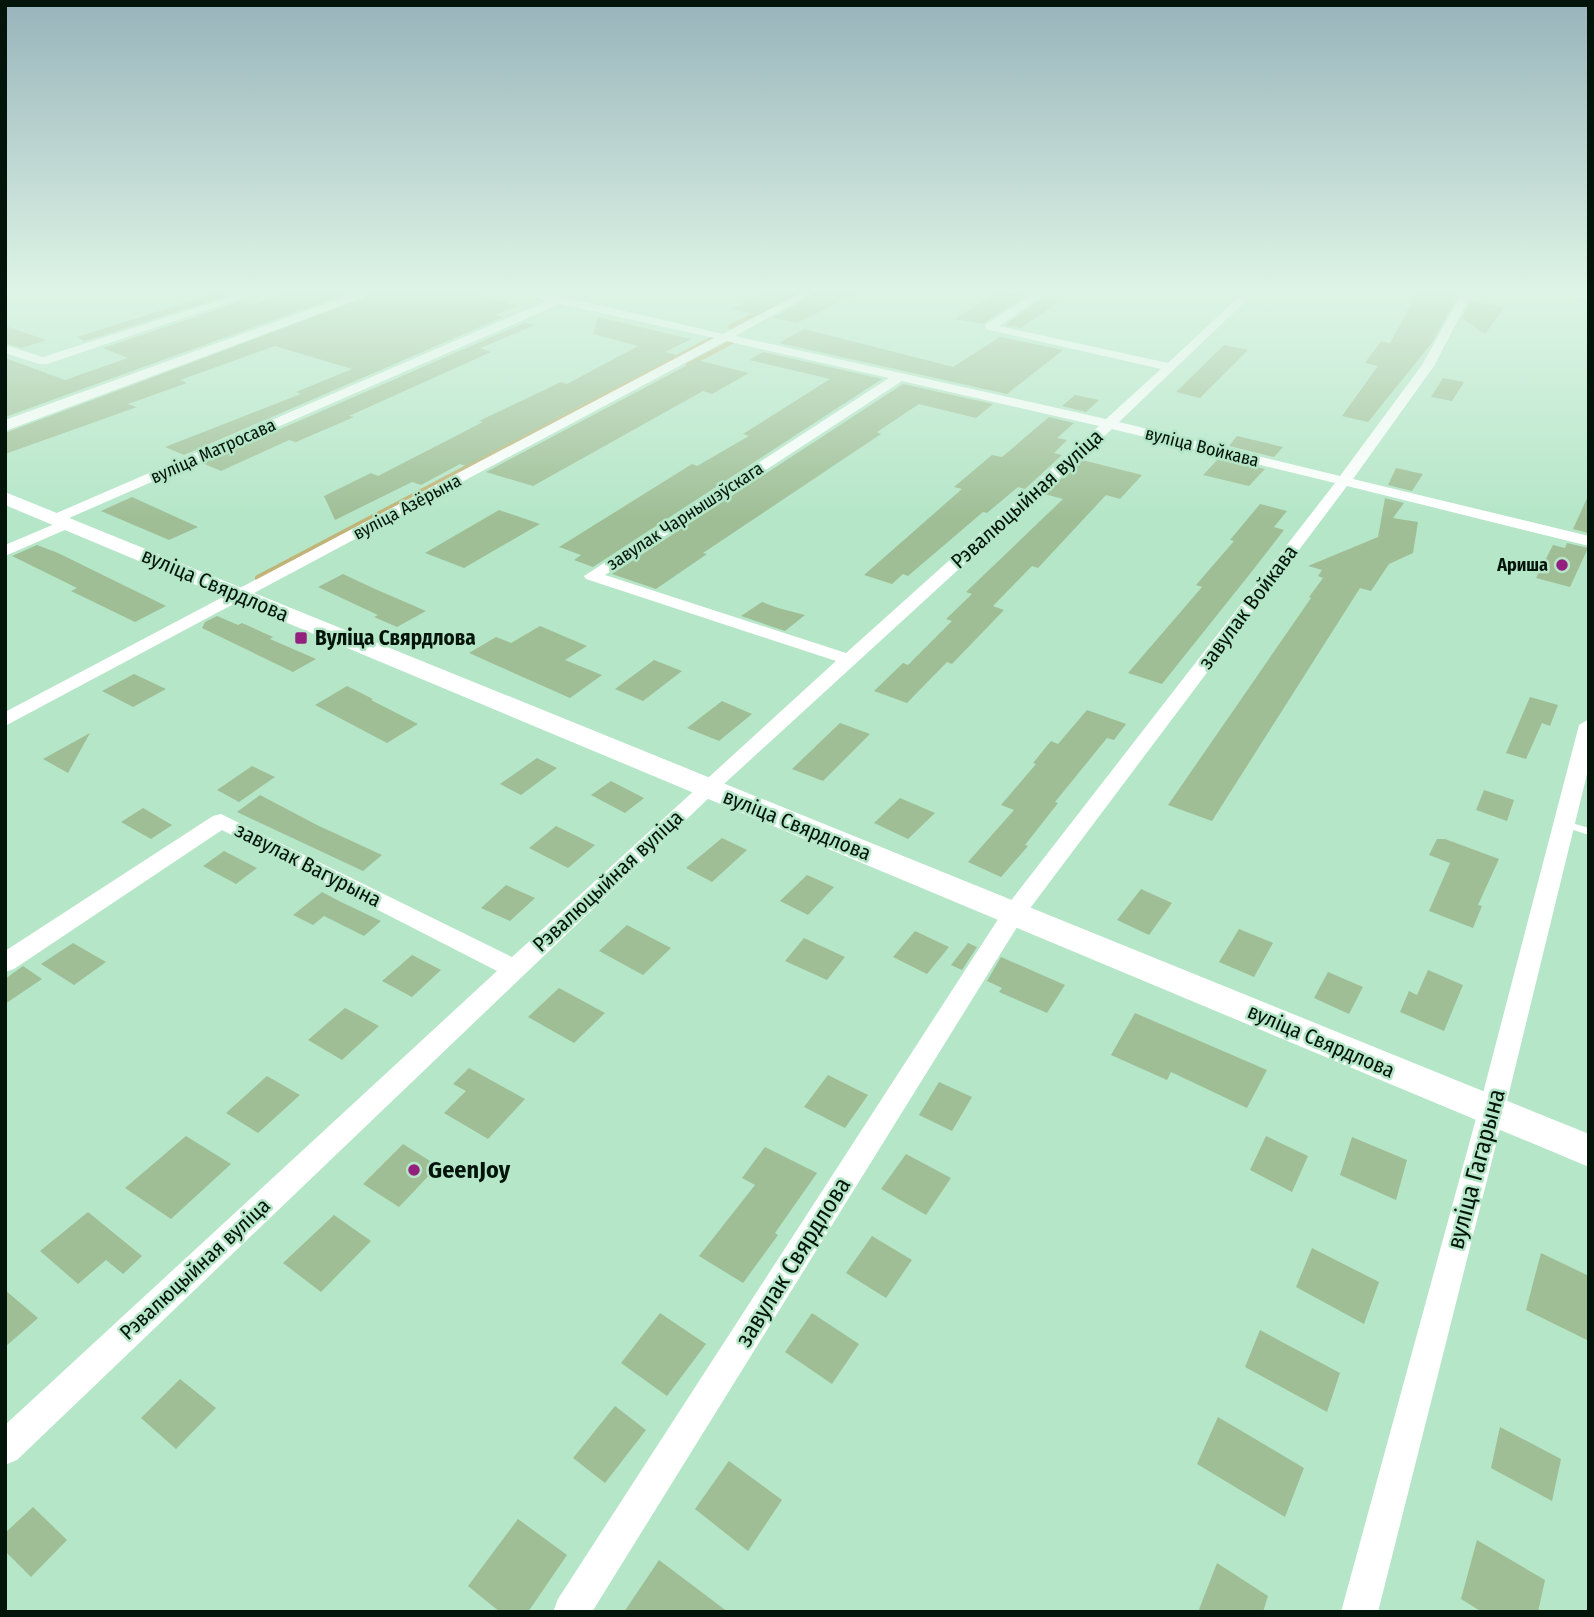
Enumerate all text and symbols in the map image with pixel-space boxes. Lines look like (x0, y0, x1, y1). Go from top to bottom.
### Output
street label: вуліца Матросава (147, 413, 279, 488)
street label: вуліца Войкава (1143, 422, 1261, 472)
street label: Рэвалюцыйная вуліца (945, 424, 1109, 574)
street label: завулак Чарнышэўскага (603, 457, 768, 575)
street label: вуліца Азёрына (349, 469, 465, 545)
street label: завулак Войкава (1193, 540, 1303, 674)
street label: вуліца Свярдлова (138, 542, 292, 628)
place label: Ариша (1496, 554, 1548, 576)
marker: Ариша (1554, 557, 1570, 573)
place label: Вуліца Свярдлова (315, 625, 476, 651)
marker: Вуліца Свярдлова (293, 630, 309, 646)
street label: вуліца Свярдлова (719, 783, 875, 867)
street label: Рэвалюцыйная вуліца (527, 805, 689, 957)
street label: завулак Вагурына (231, 817, 385, 913)
street label: вуліца Свярдлова (1244, 998, 1398, 1084)
street label: вуліца Гагарына (1441, 1086, 1511, 1252)
place label: GeenJoy (428, 1156, 511, 1184)
marker: GeenJoy (406, 1162, 422, 1178)
street label: завулак Свярдлова (730, 1172, 856, 1352)
street label: Рэвалюцыйная вуліца (114, 1193, 276, 1345)

